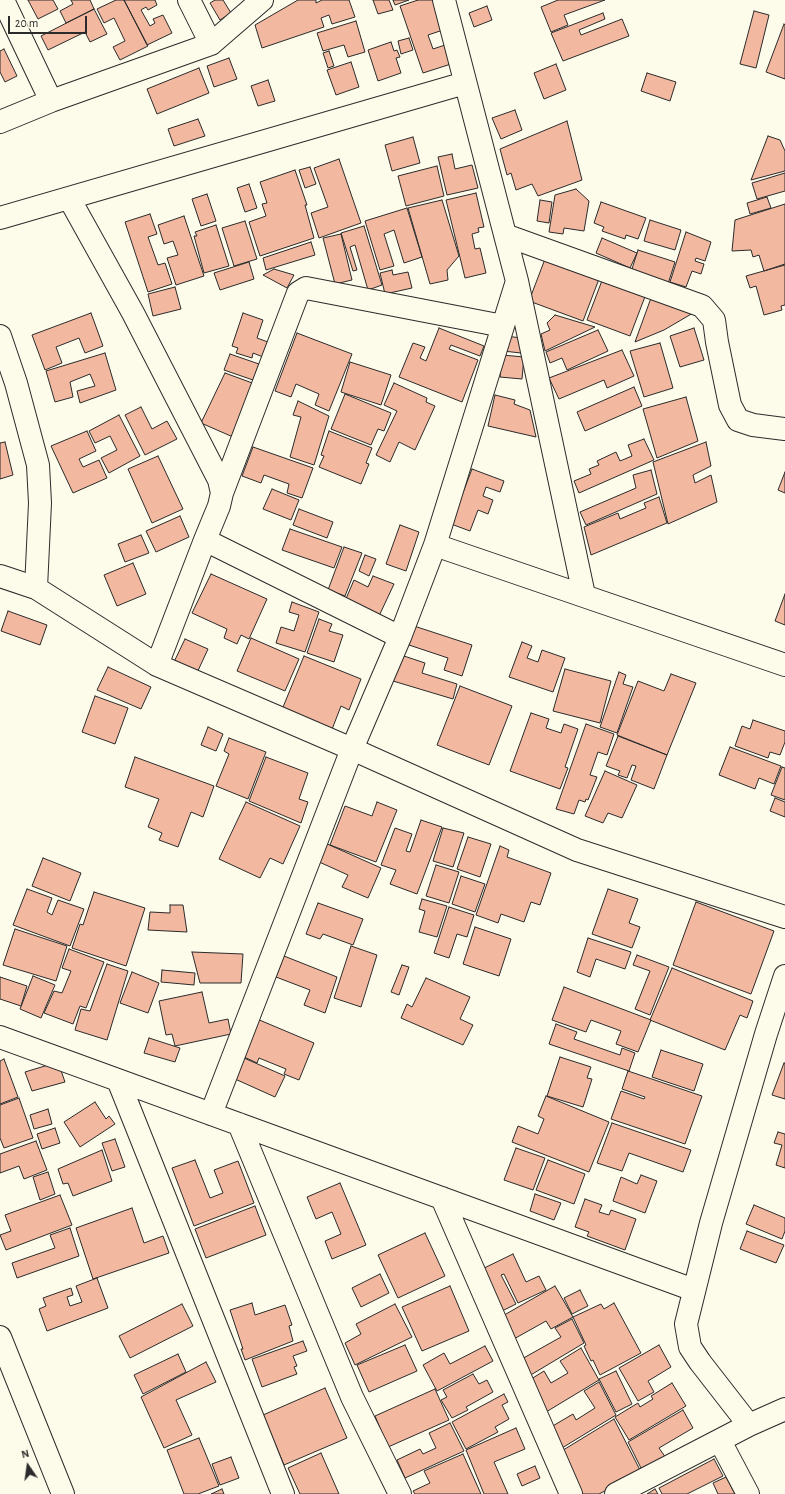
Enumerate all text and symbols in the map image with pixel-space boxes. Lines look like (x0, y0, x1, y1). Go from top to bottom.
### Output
scale bar (10, 8, 89, 34)
text: 20 m (15, 17, 38, 29)
north arrow (8, 1446, 48, 1486)
text: N (20, 1448, 30, 1460)

